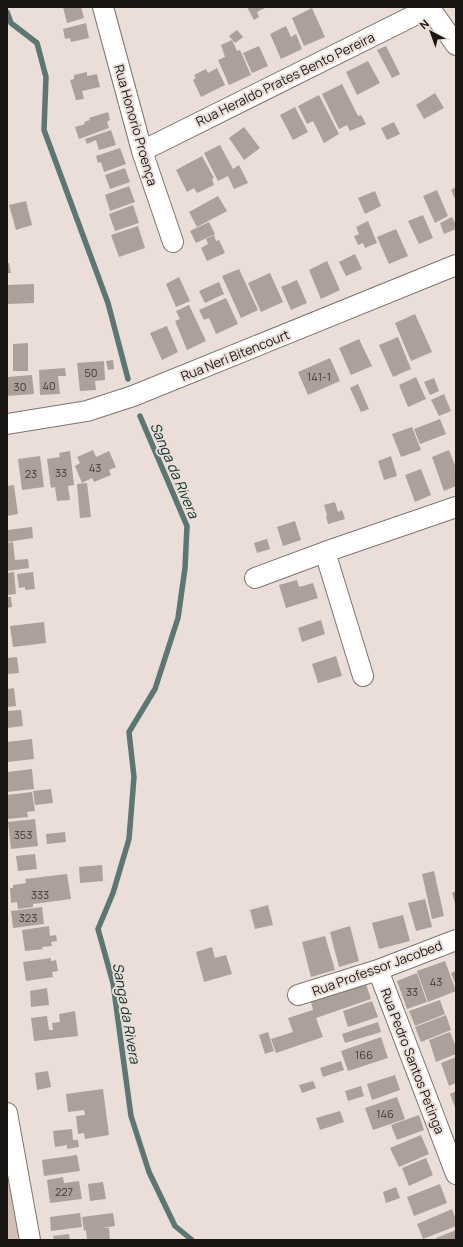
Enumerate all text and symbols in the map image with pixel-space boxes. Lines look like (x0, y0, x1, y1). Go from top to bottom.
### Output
north arrow (411, 12, 451, 52)
text: N (416, 16, 432, 32)
street label: Rua Heraldo Prates Bento Pereira (193, 28, 377, 130)
street label: Rua Honorio Proença (110, 62, 162, 188)
street label: Rua Neri Bitencourt (178, 325, 292, 385)
house number: 50 (84, 365, 98, 380)
house number: 141-1 (307, 369, 331, 384)
house number: 40 (42, 378, 56, 393)
house number: 30 (14, 379, 26, 394)
water label: Sanga da Rivera (146, 419, 204, 522)
house number: 43 (89, 460, 101, 475)
house number: 33 (55, 465, 67, 480)
house number: 23 (25, 466, 37, 481)
house number: 353 (14, 827, 32, 842)
house number: 333 (31, 887, 49, 902)
house number: 323 (19, 910, 37, 925)
street label: Rua Professor Jacobed (309, 936, 445, 1000)
water label: Sanga da Rivera (109, 961, 145, 1066)
house number: 43 (430, 974, 442, 989)
house number: 33 (406, 984, 418, 999)
street label: Rua Pedro Santos Petinga (377, 985, 449, 1137)
house number: 166 (355, 1047, 373, 1062)
house number: 146 (376, 1106, 394, 1121)
house number: 227 (55, 1184, 73, 1199)

